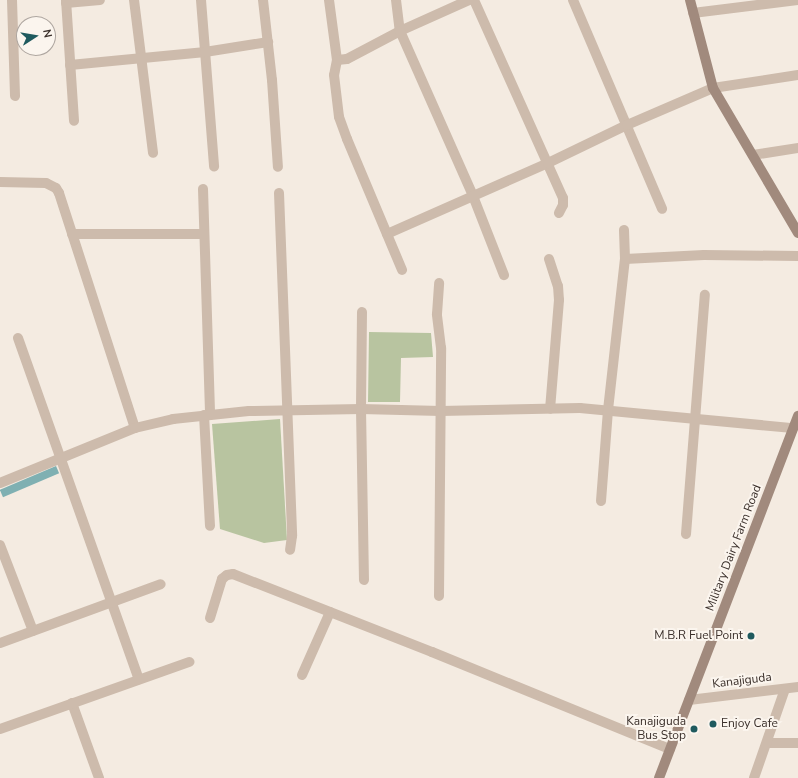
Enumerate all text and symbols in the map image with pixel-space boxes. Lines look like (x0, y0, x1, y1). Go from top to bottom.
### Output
north arrow (16, 16, 56, 56)
text: N (39, 28, 55, 39)
street label: Military Dairy Farm Road (703, 483, 765, 613)
place label: M.B.R Fuel Point (654, 629, 743, 643)
marker: M.B.R Fuel Point (746, 631, 756, 641)
street label: Kanajiguda (711, 670, 773, 692)
place label: Kanajiguda Bus Stop (626, 715, 686, 743)
place label: Enjoy Cafe (721, 717, 778, 731)
marker: Enjoy Cafe (708, 719, 718, 729)
marker: Kanajiguda Bus Stop (689, 724, 699, 734)

